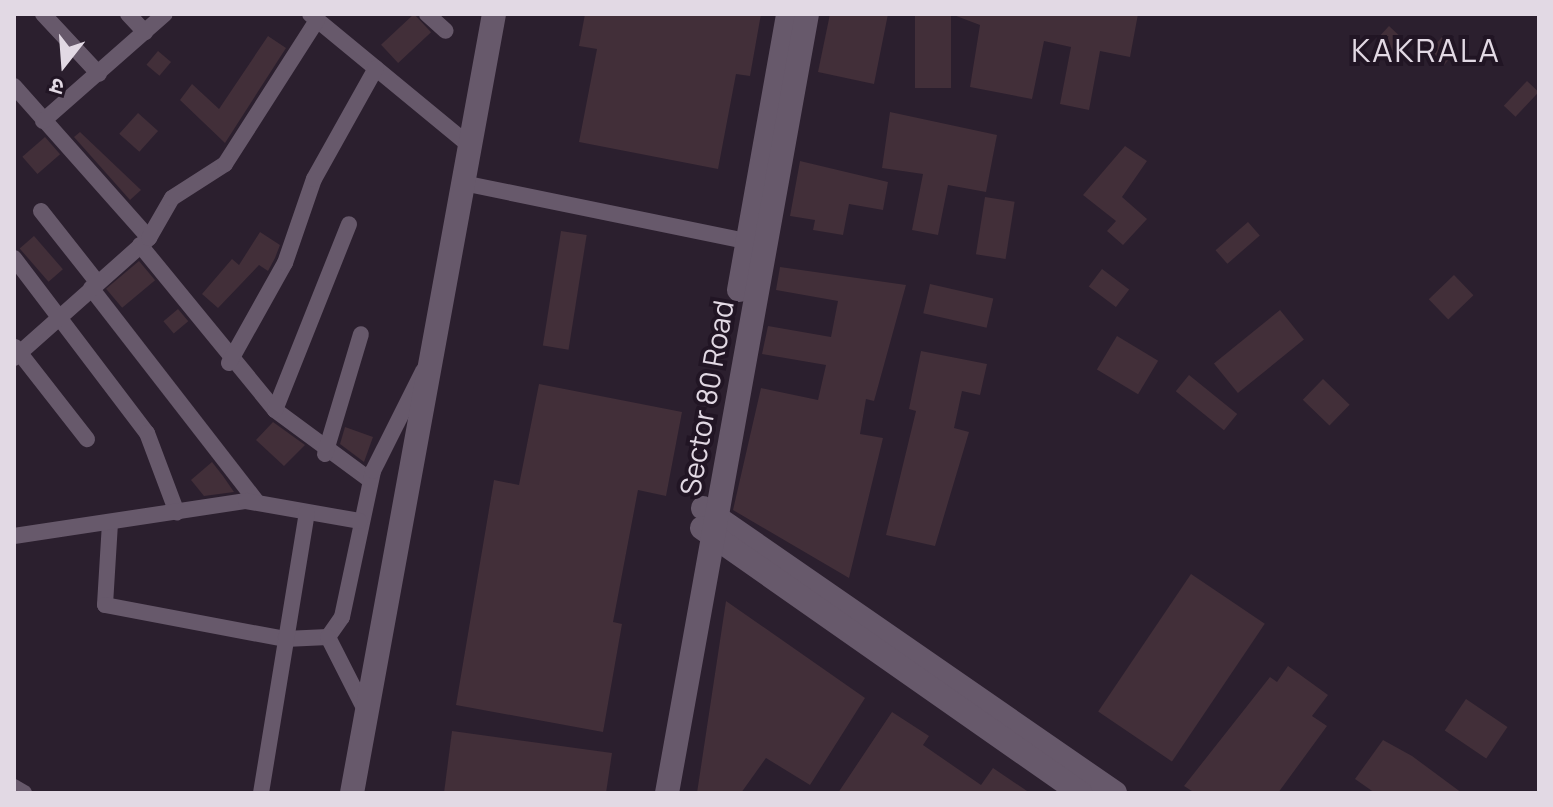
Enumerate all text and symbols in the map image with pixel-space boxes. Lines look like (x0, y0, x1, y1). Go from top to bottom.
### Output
north arrow (24, 24, 104, 104)
district label: KAKRALA (1351, 31, 1501, 69)
text: उ (46, 71, 68, 103)
street label: Sector 80 Road (672, 298, 740, 498)

